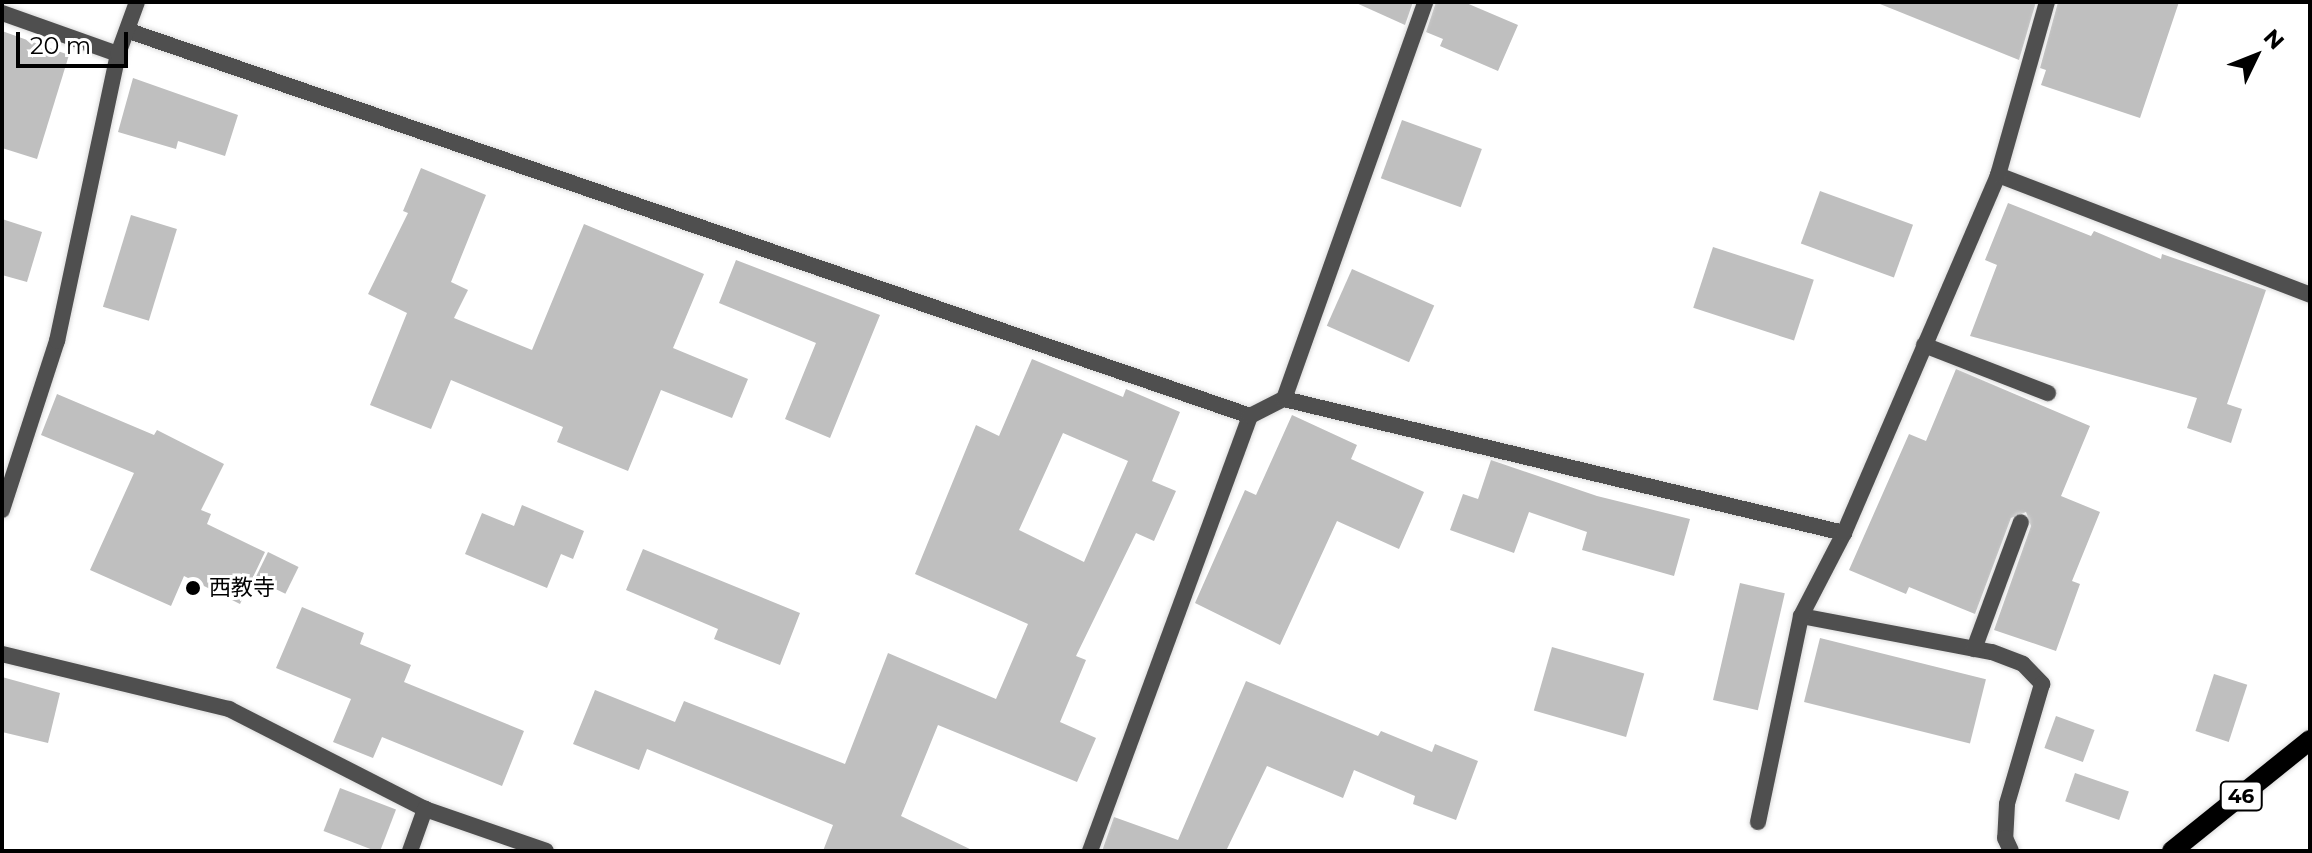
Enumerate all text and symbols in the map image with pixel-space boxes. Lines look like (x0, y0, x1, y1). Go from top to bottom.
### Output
scale bar (20, 16, 132, 66)
north arrow (2216, 16, 2296, 96)
text: N (2258, 24, 2290, 55)
text: 20 m (30, 31, 91, 60)
place label: 西教寺 (209, 575, 275, 601)
marker: 西教寺 (184, 579, 202, 597)
road number: 46 (2219, 780, 2263, 812)

